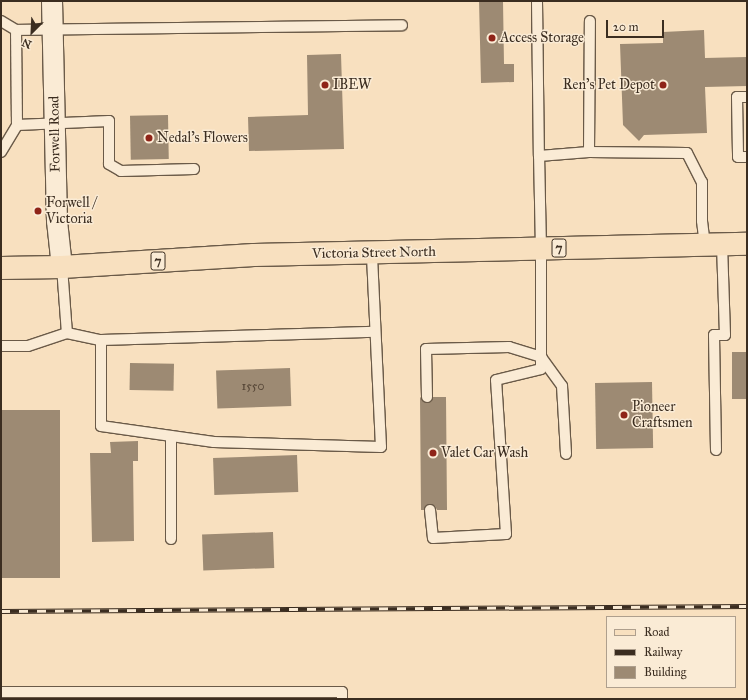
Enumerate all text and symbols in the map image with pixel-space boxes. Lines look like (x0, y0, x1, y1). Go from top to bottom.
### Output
north arrow (12, 12, 52, 52)
scale bar (608, 12, 666, 38)
text: 20 m (613, 20, 639, 34)
place label: Access Storage (500, 30, 584, 46)
marker: Access Storage (487, 33, 497, 43)
text: N (20, 36, 34, 51)
place label: IBEW (333, 77, 371, 93)
place label: Ren's Pet Depot (563, 77, 655, 93)
marker: IBEW (320, 80, 330, 90)
marker: Ren's Pet Depot (658, 80, 668, 90)
street label: Forwell Road (46, 96, 64, 172)
place label: Nedal’s Flowers (157, 130, 248, 146)
marker: Nedal’s Flowers (144, 133, 154, 143)
place label: Forwell / Victoria (46, 195, 97, 228)
marker: Forwell / Victoria (33, 206, 43, 216)
road number: 7 (551, 237, 567, 259)
street label: Victoria Street North (312, 244, 436, 262)
road number: 7 (150, 250, 166, 272)
house number: 1550 (242, 380, 264, 394)
place label: Pioneer Craftsmen (632, 399, 693, 432)
marker: Pioneer Craftsmen (619, 410, 629, 420)
place label: Valet Car Wash (441, 445, 528, 461)
marker: Valet Car Wash (428, 448, 438, 458)
legend (606, 616, 736, 688)
text: Road (644, 625, 670, 639)
text: Railway (644, 645, 682, 659)
text: Building (644, 665, 686, 679)

